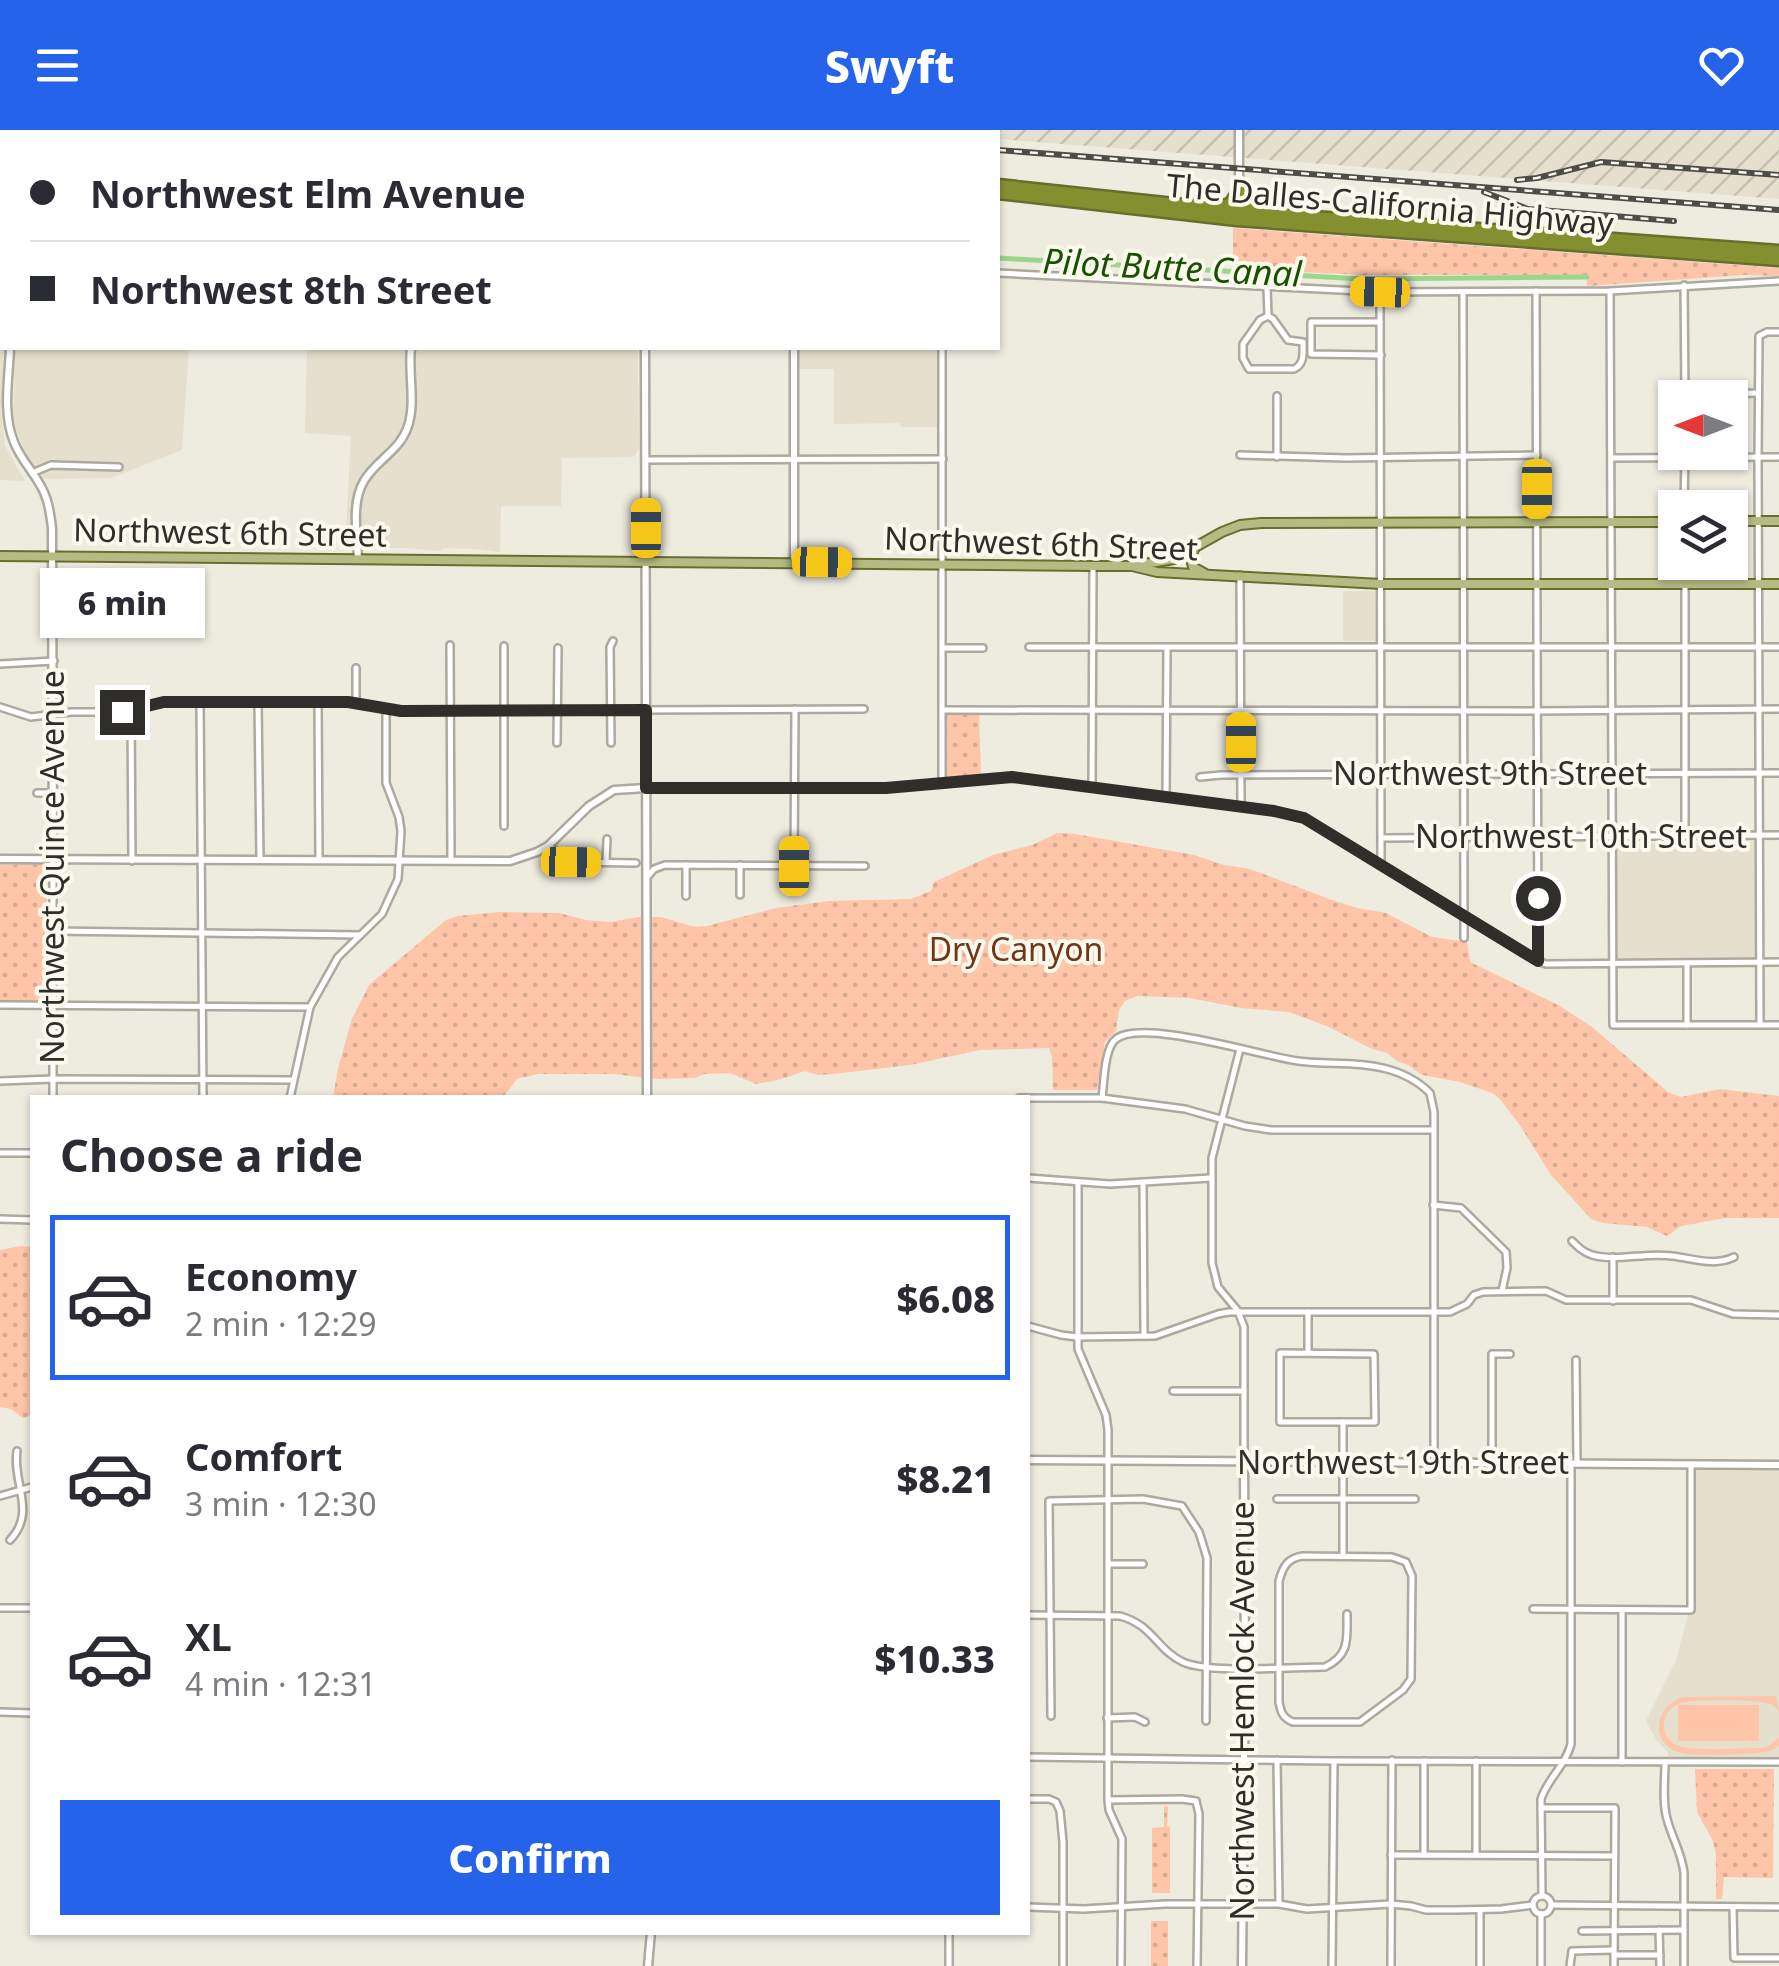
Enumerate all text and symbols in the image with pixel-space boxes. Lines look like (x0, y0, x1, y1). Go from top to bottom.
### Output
text: Swyft (825, 35, 954, 96)
icon: menu (30, 38, 85, 93)
icon: heart (1694, 38, 1749, 93)
street label: The Dalles-California Highway (1165, 163, 1616, 245)
text: Northwest Elm Avenue (90, 167, 526, 219)
water label: Pilot Butte Canal (1042, 236, 1304, 297)
text: Northwest 8th Street (90, 263, 492, 315)
car (1349, 276, 1411, 308)
north arrow (1658, 380, 1748, 470)
map controls (1658, 380, 1748, 580)
car (1522, 459, 1552, 519)
button: layers (1658, 490, 1748, 580)
car (631, 498, 661, 558)
street label: Northwest 6th Street (73, 507, 387, 556)
street label: Northwest 6th Street (883, 516, 1199, 569)
car (792, 546, 852, 578)
callout: 6 min (39, 567, 204, 637)
text: 6 min (78, 581, 167, 624)
street label: Northwest Quince Avenue (30, 670, 73, 1064)
route end (100, 690, 145, 735)
car (1226, 712, 1256, 772)
street label: Northwest 9th Street (1333, 751, 1647, 794)
street label: Northwest 10th Street (1415, 814, 1747, 857)
car (779, 836, 809, 896)
car (541, 846, 601, 878)
route start (1516, 876, 1561, 921)
park label: Dry Canyon (929, 927, 1103, 970)
text: Choose a ride (60, 1124, 363, 1185)
text: Economy (185, 1250, 357, 1302)
icon: car (65, 1253, 155, 1343)
text: $6.08 (896, 1272, 995, 1324)
text: 2 min · 12:29 (185, 1302, 377, 1345)
text: Comfort (185, 1430, 342, 1482)
icon: car (65, 1433, 155, 1523)
street label: Northwest 19th Street (1237, 1440, 1569, 1483)
text: $8.21 (896, 1452, 995, 1504)
text: 3 min · 12:30 (185, 1482, 377, 1525)
street label: Northwest Hemlock Avenue (1220, 1501, 1263, 1921)
text: XL (185, 1610, 232, 1662)
icon: car (65, 1613, 155, 1703)
text: $10.33 (875, 1632, 995, 1684)
text: 4 min · 12:31 (185, 1662, 377, 1705)
button: Confirm (60, 1800, 1000, 1915)

